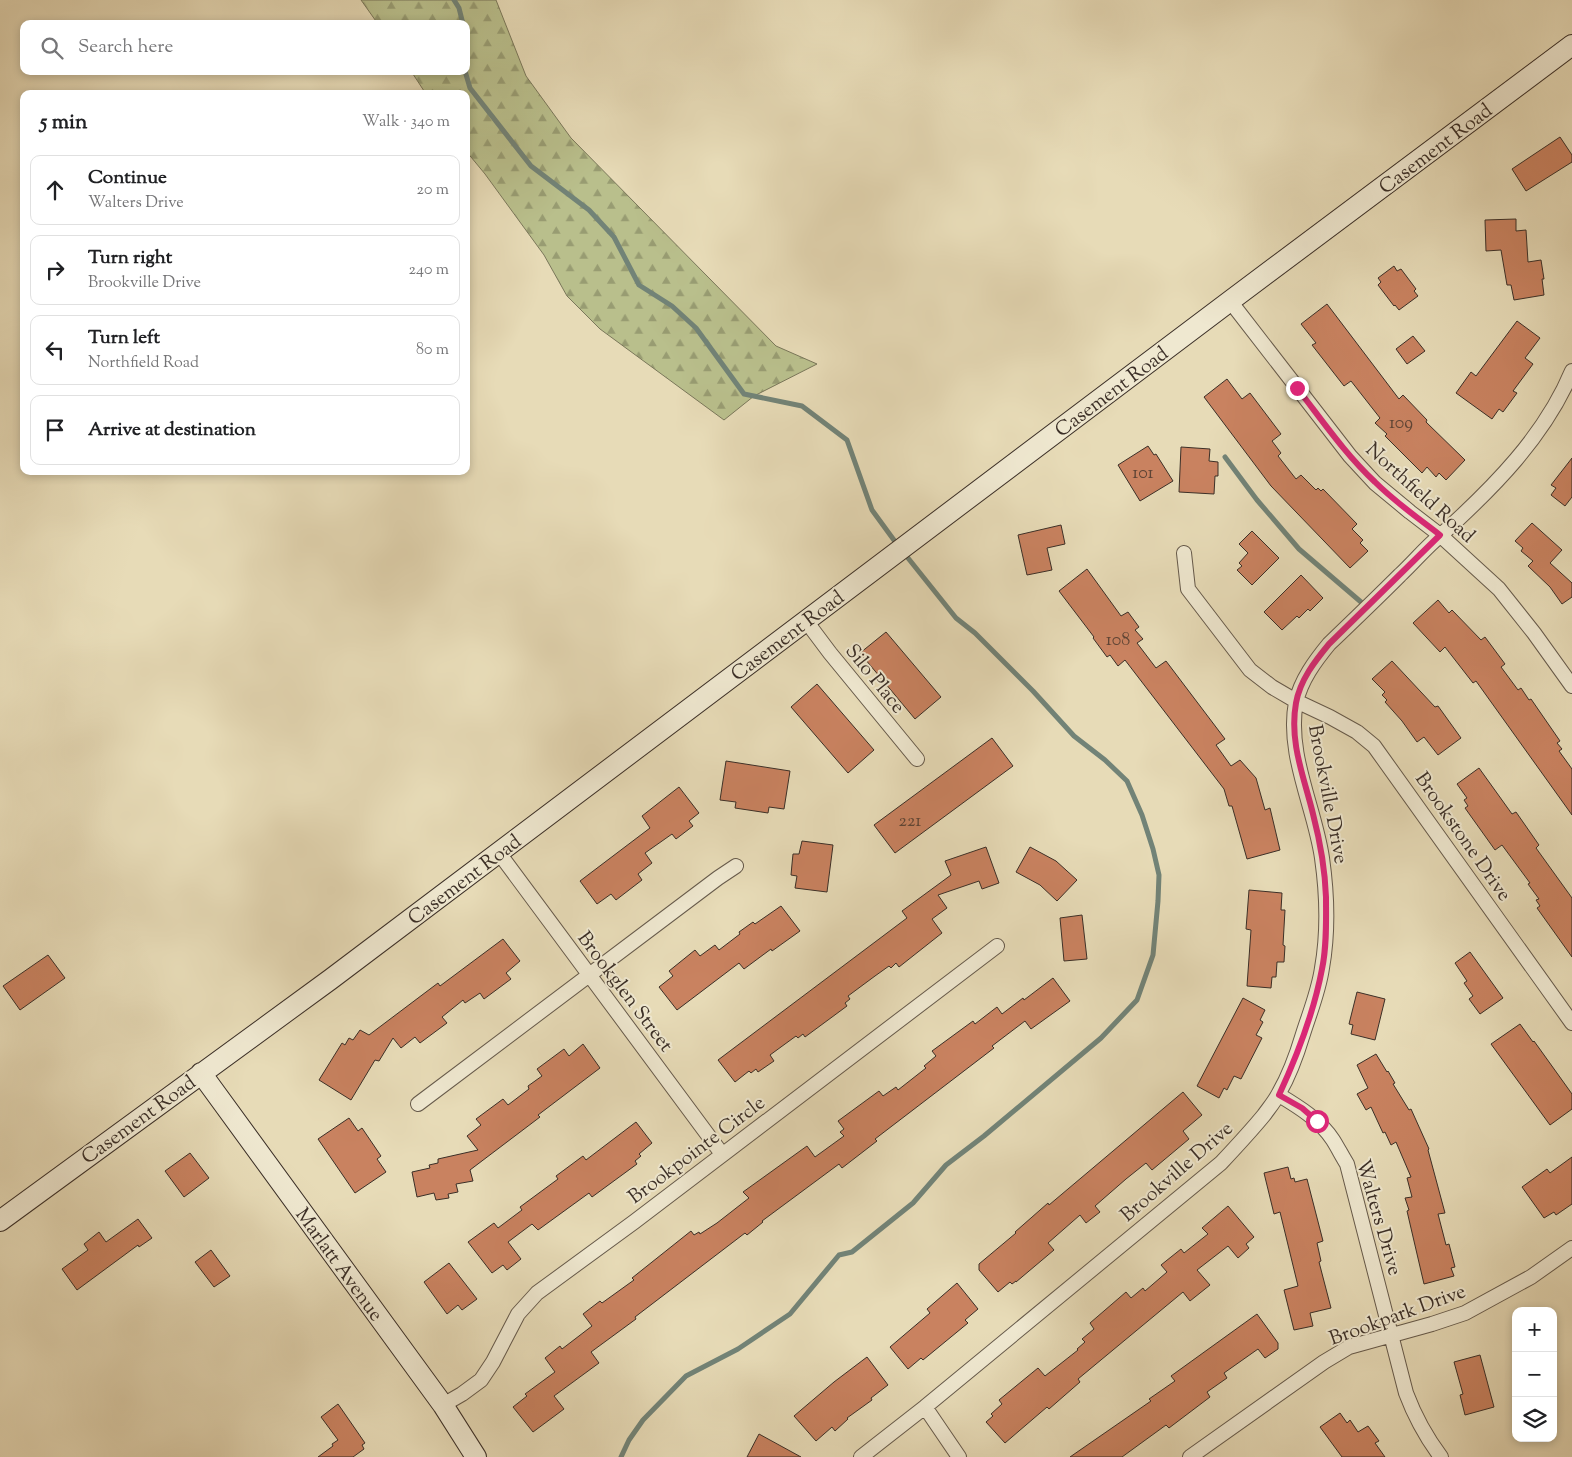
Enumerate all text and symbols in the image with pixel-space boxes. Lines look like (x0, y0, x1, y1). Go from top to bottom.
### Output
search box (20, 20, 470, 75)
icon: search (38, 34, 66, 62)
text: Search here (78, 34, 173, 61)
street label: Casement Road (1374, 98, 1499, 202)
text: 5 min (40, 108, 87, 138)
text: Walk · 340 m (362, 111, 450, 134)
text: Continue (88, 165, 167, 192)
icon: ahead (41, 176, 69, 204)
text: 20 m (416, 179, 449, 202)
text: Walters Drive (88, 192, 184, 215)
text: Turn right (88, 245, 172, 272)
icon: right (41, 256, 69, 284)
text: 240 m (408, 259, 449, 282)
text: Brookville Drive (88, 272, 201, 295)
text: Turn left (88, 325, 160, 352)
icon: left (41, 336, 69, 364)
text: 80 m (416, 339, 449, 362)
street label: Casement Road (1050, 341, 1175, 445)
text: Northfield Road (88, 352, 199, 375)
route end (1286, 377, 1309, 400)
house number: 109 (1389, 411, 1413, 437)
icon: arrive (41, 416, 69, 444)
text: Arrive at destination (88, 417, 256, 444)
street label: Northfield Road (1358, 437, 1481, 551)
house number: 101 (1132, 461, 1154, 487)
street label: Casement Road (726, 585, 851, 689)
house number: 108 (1106, 628, 1130, 654)
street label: Silo Place (837, 638, 911, 721)
street label: Brookville Drive (1299, 722, 1354, 867)
street label: Brookstone Drive (1407, 767, 1517, 908)
house number: 221 (899, 809, 921, 835)
street label: Casement Road (403, 829, 528, 933)
street label: Brookglen Street (569, 926, 679, 1059)
street label: Casement Road (76, 1069, 203, 1173)
street label: Brookpointe Circle (623, 1090, 772, 1212)
route start (1306, 1110, 1329, 1133)
street label: Brookville Drive (1115, 1116, 1240, 1230)
street label: Walters Drive (1347, 1156, 1408, 1279)
street label: Marlatt Avenue (287, 1203, 389, 1328)
street label: Brookpark Drive (1326, 1278, 1470, 1354)
map controls (1512, 1307, 1557, 1442)
button: + (1512, 1307, 1557, 1352)
button: − (1512, 1352, 1557, 1397)
button: layers (1512, 1397, 1557, 1442)

